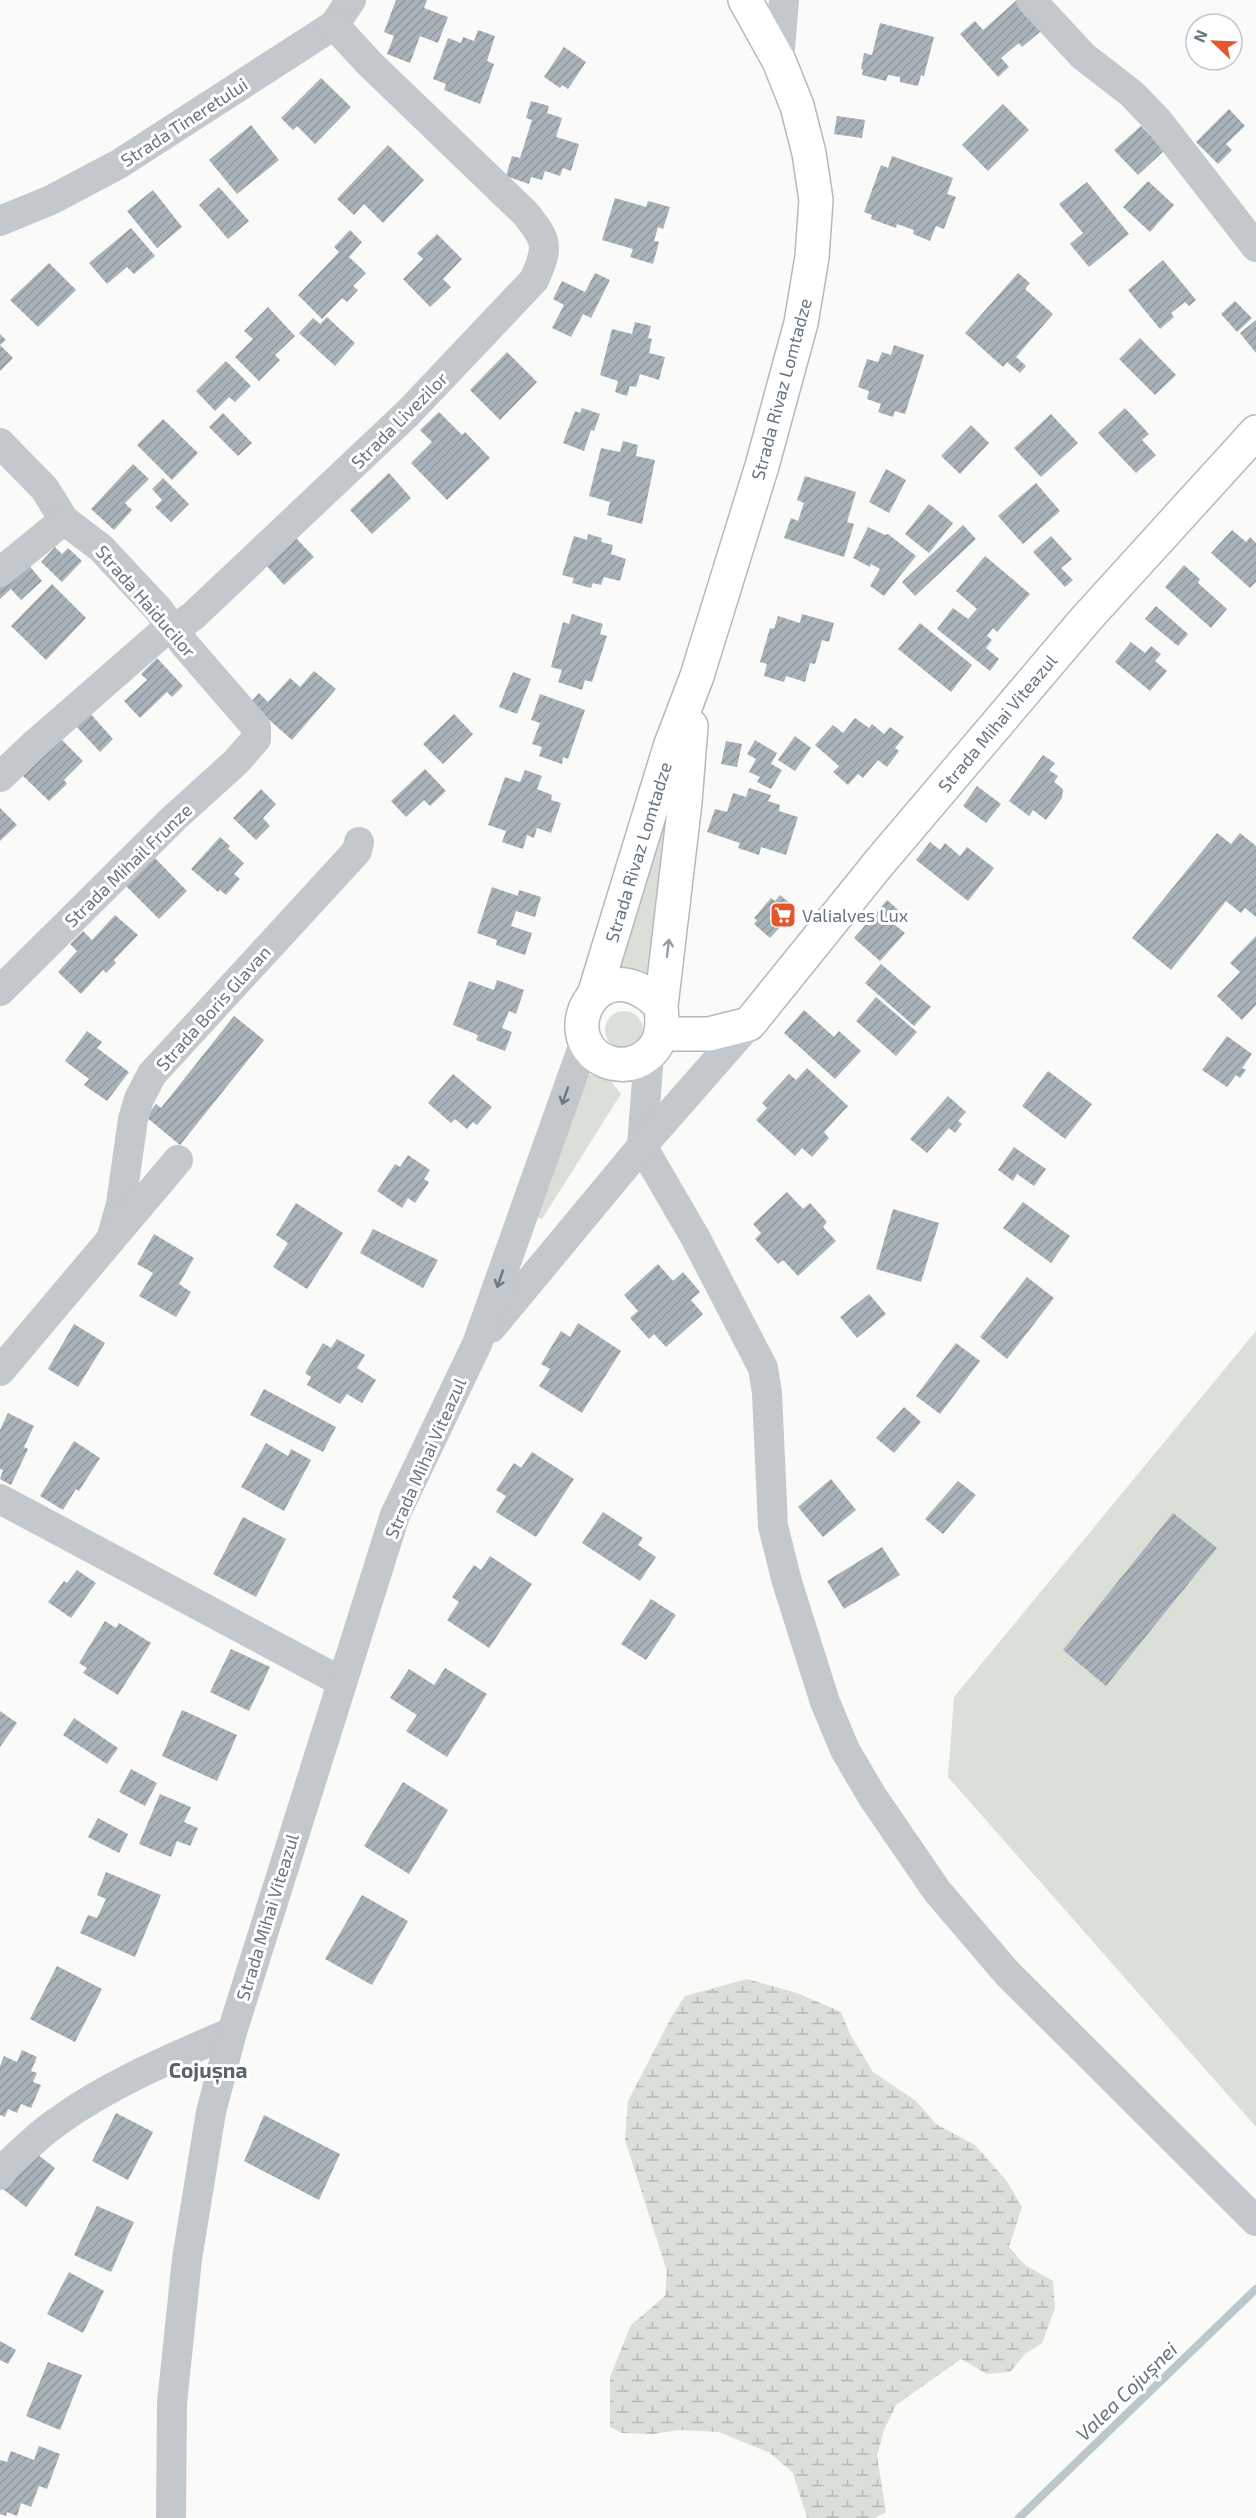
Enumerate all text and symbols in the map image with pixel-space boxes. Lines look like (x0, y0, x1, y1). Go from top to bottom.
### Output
north arrow (1184, 12, 1244, 72)
text: N (1189, 27, 1211, 45)
street label: Strada Tineretului (117, 73, 251, 171)
street label: Strada Rivaz Lomtadze (746, 296, 816, 482)
street label: Strada Livezilor (346, 367, 452, 473)
street label: Strada Haiducilor (91, 541, 201, 661)
street label: Strada Mihai Viteazul (933, 649, 1062, 796)
street label: Strada Rivaz Lomtadze (600, 759, 676, 945)
street label: Strada Mihail Frunze (60, 799, 196, 931)
supermarket icon: Valialves Lux (768, 900, 798, 930)
place label: Valialves Lux (802, 904, 909, 926)
one-way arrow (663, 938, 674, 958)
street label: Strada Boris Glavan (151, 941, 275, 1075)
one-way arrow (559, 1086, 570, 1105)
one-way arrow (494, 1270, 505, 1288)
street label: Strada Mihai Viteazul (380, 1374, 471, 1542)
street label: Strada Mihai Viteazul (231, 1830, 303, 2003)
district label: Cojușna (169, 2057, 247, 2085)
water label: Valea Cojușnei (1070, 2337, 1183, 2447)

